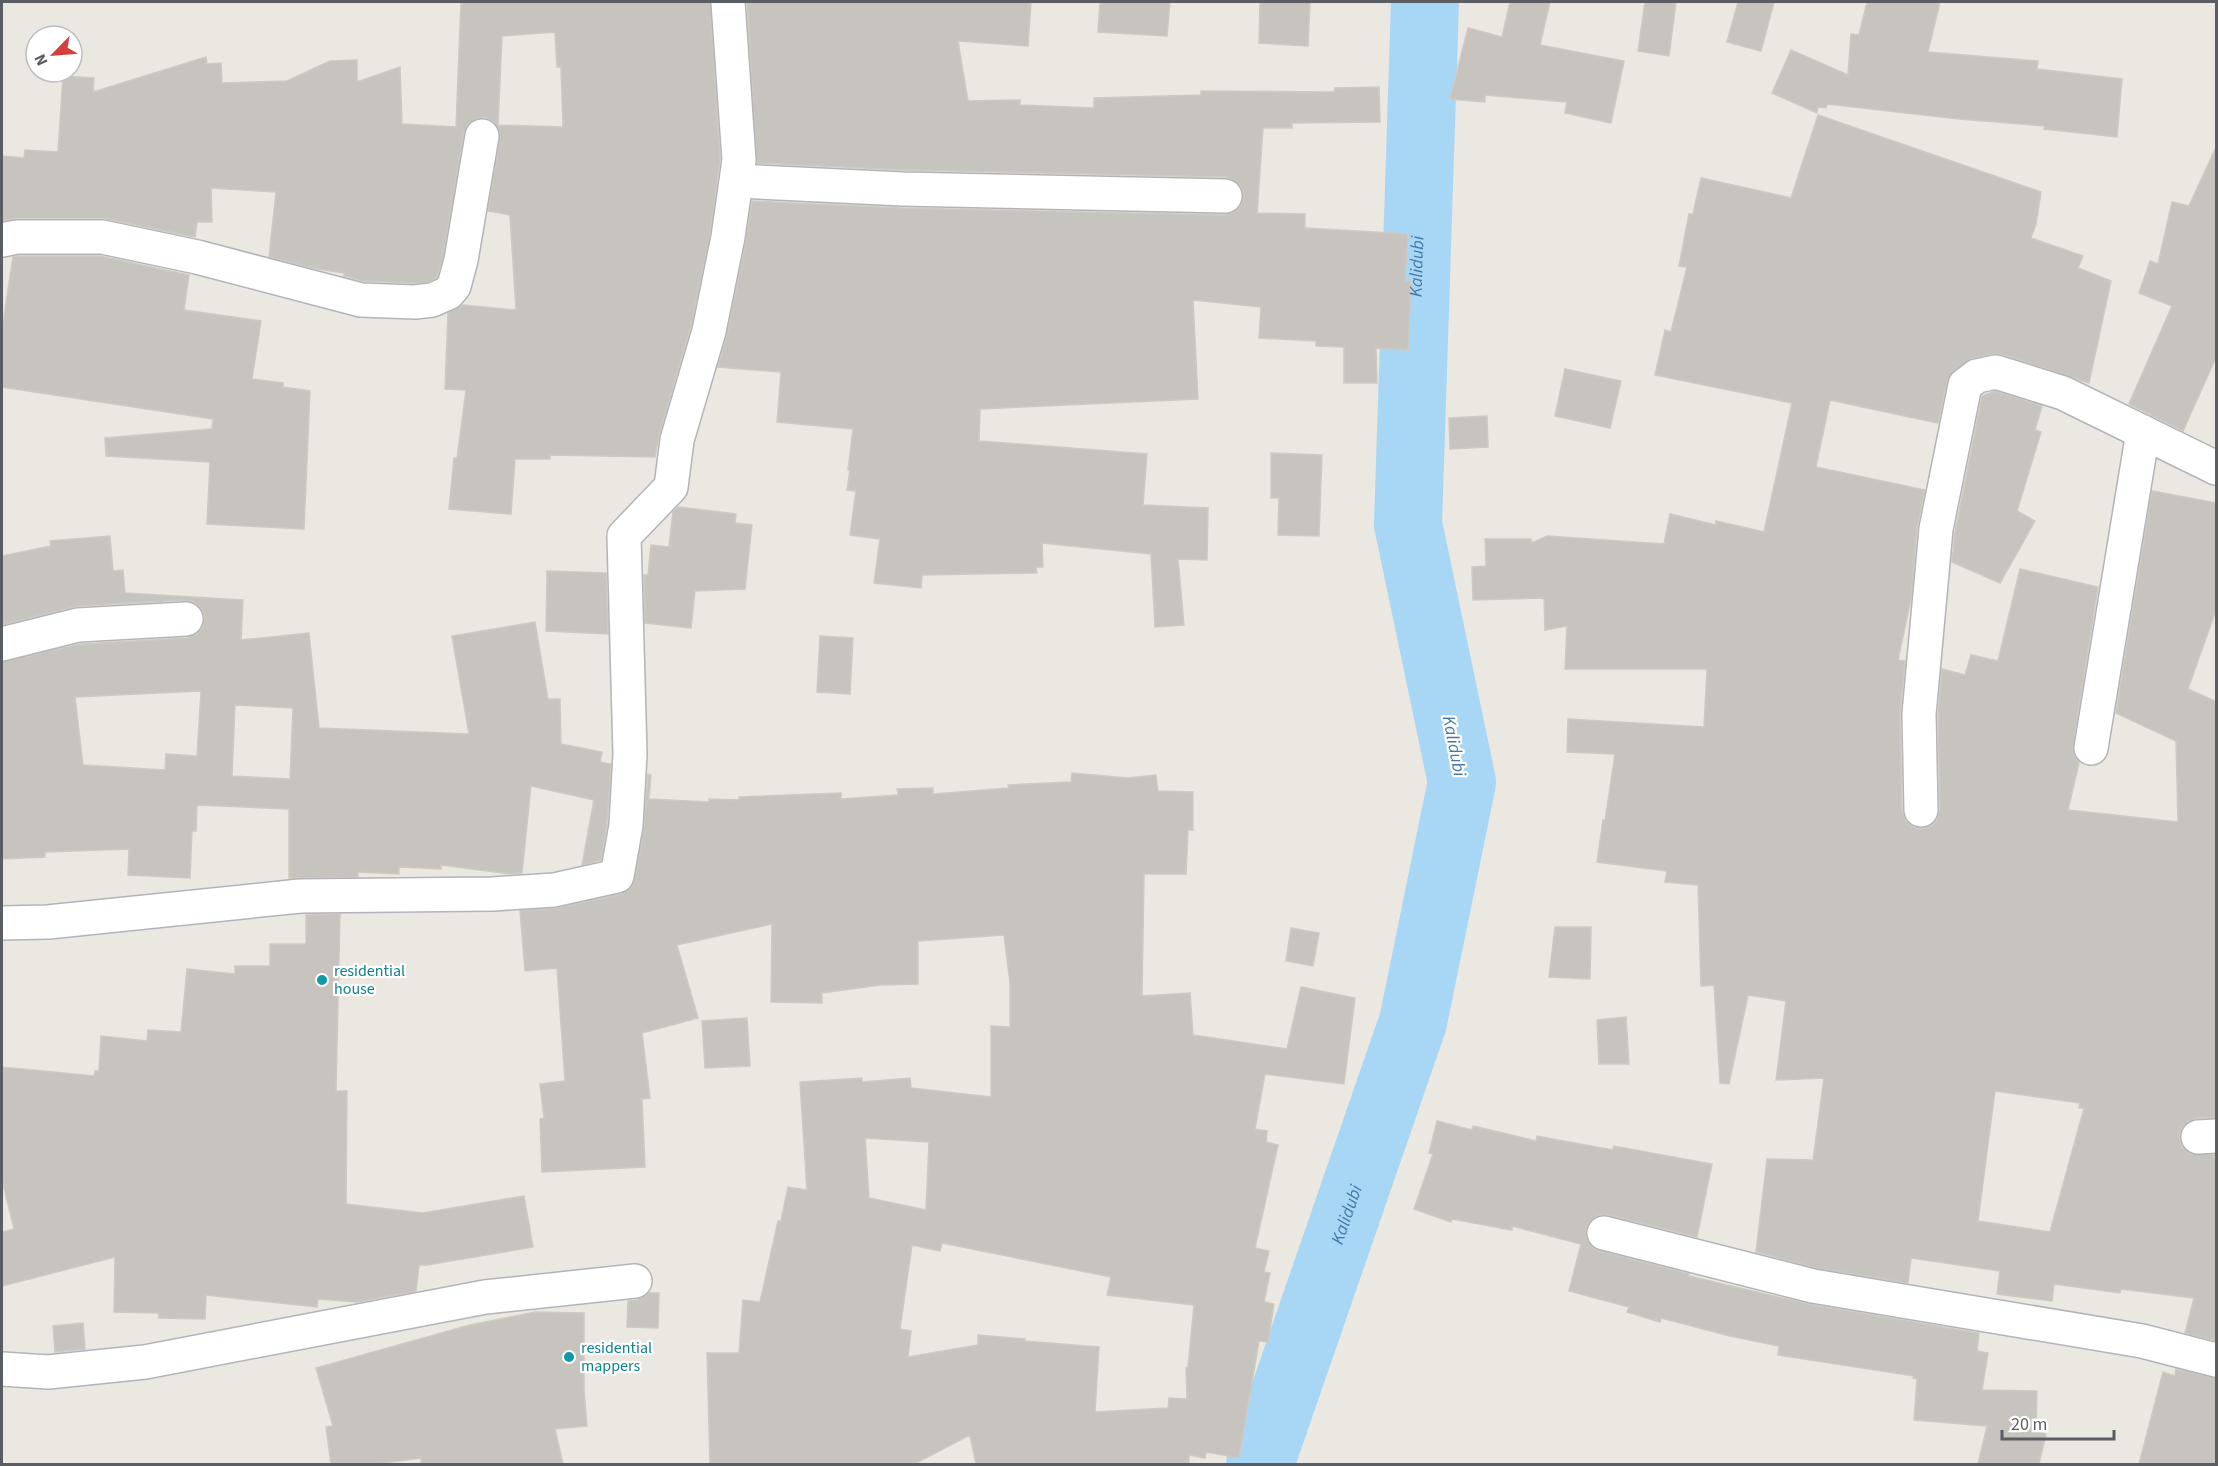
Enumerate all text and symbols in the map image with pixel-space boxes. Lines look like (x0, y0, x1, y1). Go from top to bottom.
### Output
north arrow (24, 24, 84, 84)
text: N (29, 50, 54, 69)
water label: Kalidubi (1403, 235, 1430, 297)
water label: Kalidubi (1436, 714, 1472, 779)
place label: residential house (334, 960, 405, 1000)
marker: residential house (315, 973, 329, 987)
water label: Kalidubi (1325, 1181, 1368, 1248)
place label: residential mappers (581, 1337, 652, 1377)
marker: residential mappers (562, 1350, 576, 1364)
scale bar (2002, 1403, 2114, 1441)
text: 20 m (2011, 1412, 2047, 1437)

